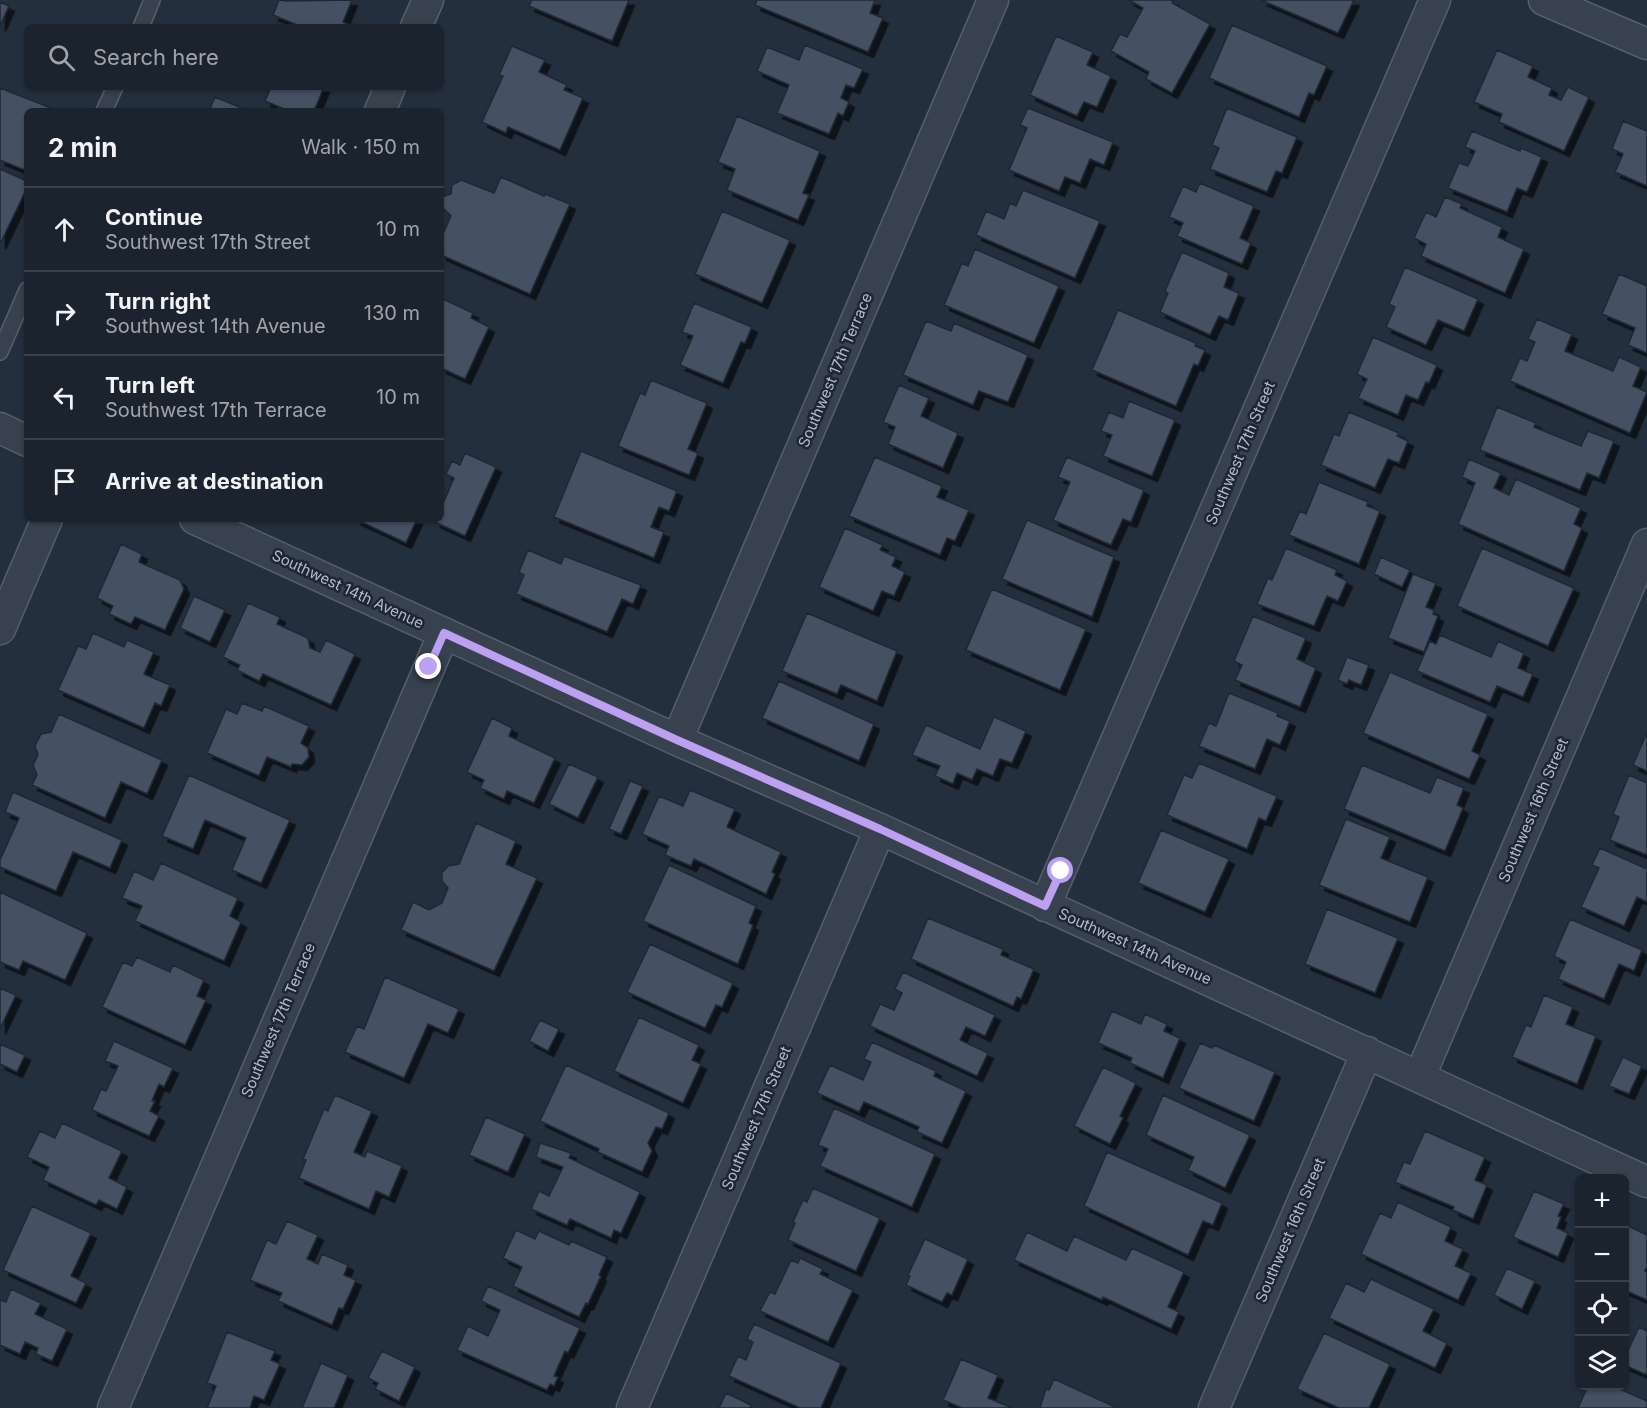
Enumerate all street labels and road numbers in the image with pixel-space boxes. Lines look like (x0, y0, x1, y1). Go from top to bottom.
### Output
street label: Southwest 17th Terrace (794, 290, 876, 450)
street label: Southwest 17th Street (1201, 378, 1279, 528)
street label: Southwest 14th Avenue (269, 545, 427, 633)
street label: Southwest 16th Street (1494, 735, 1572, 885)
street label: Southwest 14th Avenue (1056, 904, 1214, 988)
street label: Southwest 17th Terrace (237, 940, 319, 1100)
street label: Southwest 17th Street (717, 1043, 795, 1193)
street label: Southwest 16th Street (1251, 1155, 1329, 1305)

